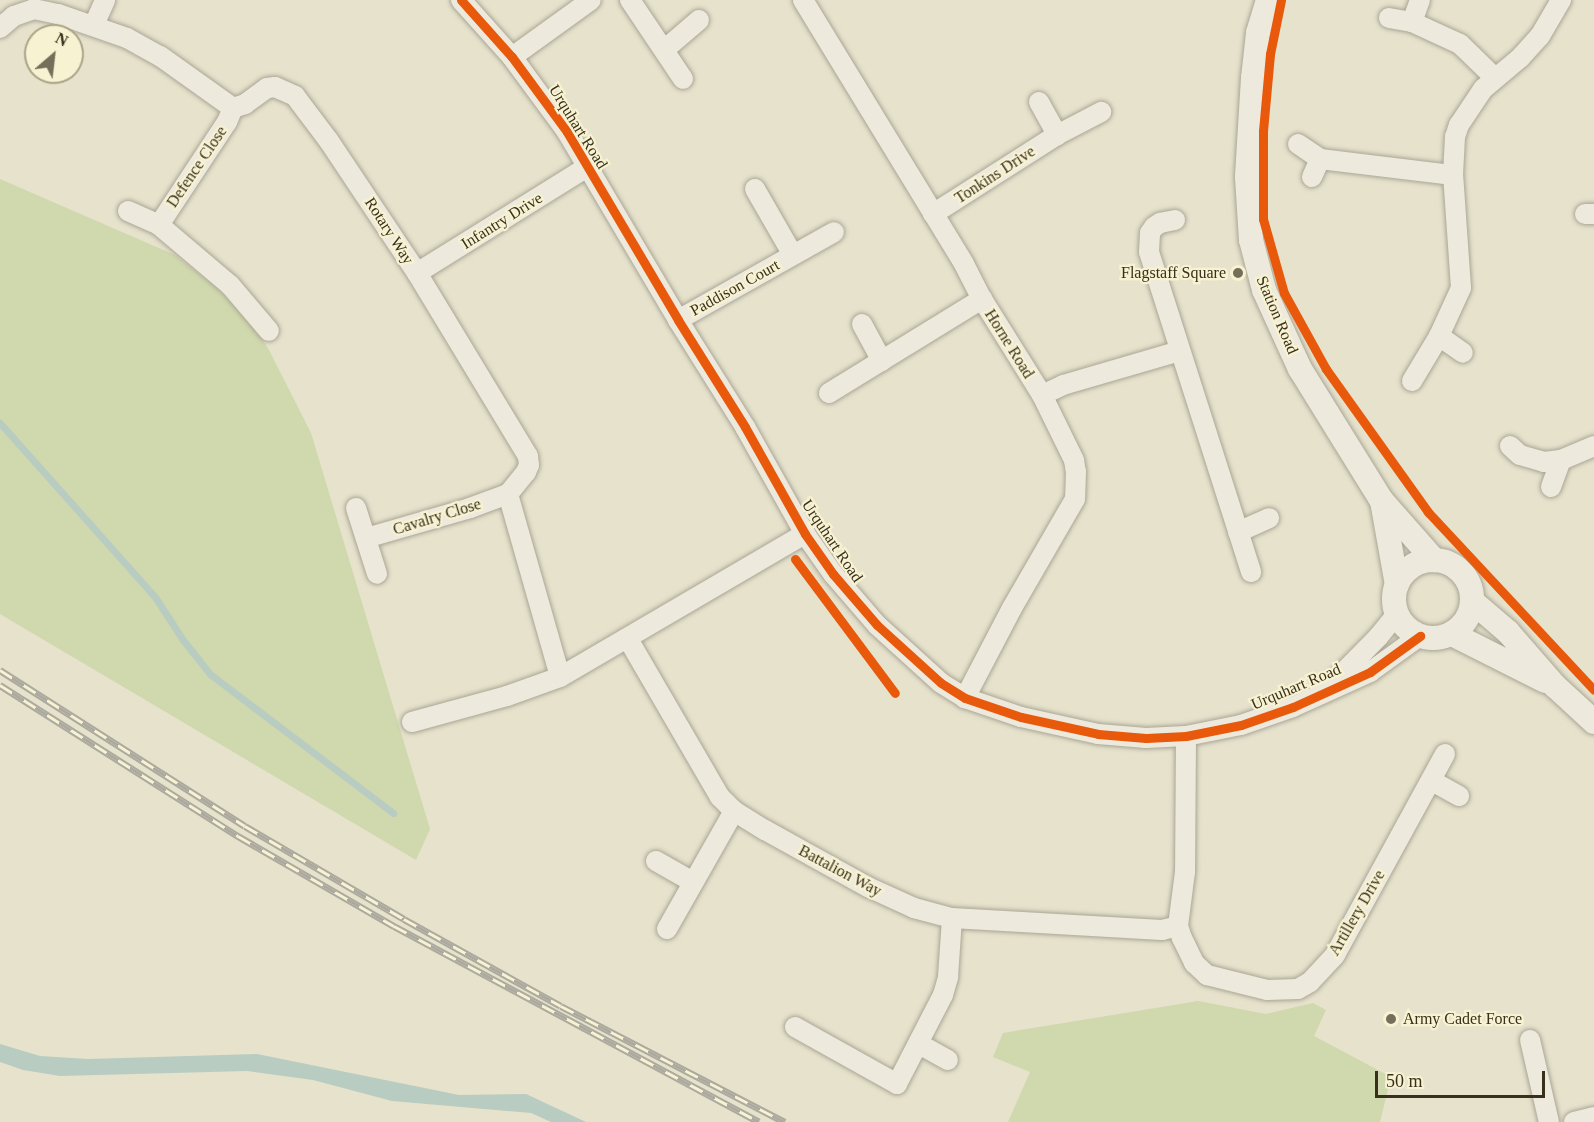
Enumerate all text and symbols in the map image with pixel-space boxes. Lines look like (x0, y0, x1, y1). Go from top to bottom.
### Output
north arrow (24, 24, 84, 84)
text: N (53, 29, 71, 50)
street label: Urquhart Road (545, 81, 611, 173)
street label: Defence Close (163, 123, 231, 211)
street label: Tonkins Drive (951, 142, 1039, 208)
street label: Infantry Drive (458, 188, 546, 254)
street label: Rotary Way (360, 194, 418, 268)
street label: Paddison Court (687, 256, 783, 320)
place label: Flagstaff Square (1121, 263, 1226, 283)
marker: Flagstaff Square (1231, 266, 1245, 280)
street label: Station Road (1252, 273, 1302, 357)
street label: Horne Road (980, 306, 1038, 382)
street label: Cavalry Close (391, 495, 483, 539)
street label: Urquhart Road (797, 496, 867, 586)
street label: Urquhart Road (1248, 659, 1344, 715)
street label: Battalion Way (795, 841, 885, 901)
street label: Artillery Drive (1325, 867, 1389, 959)
place label: Army Cadet Force (1403, 1009, 1522, 1029)
marker: Army Cadet Force (1384, 1012, 1398, 1026)
scale bar (1378, 1059, 1548, 1097)
text: 50 m (1386, 1071, 1423, 1091)

